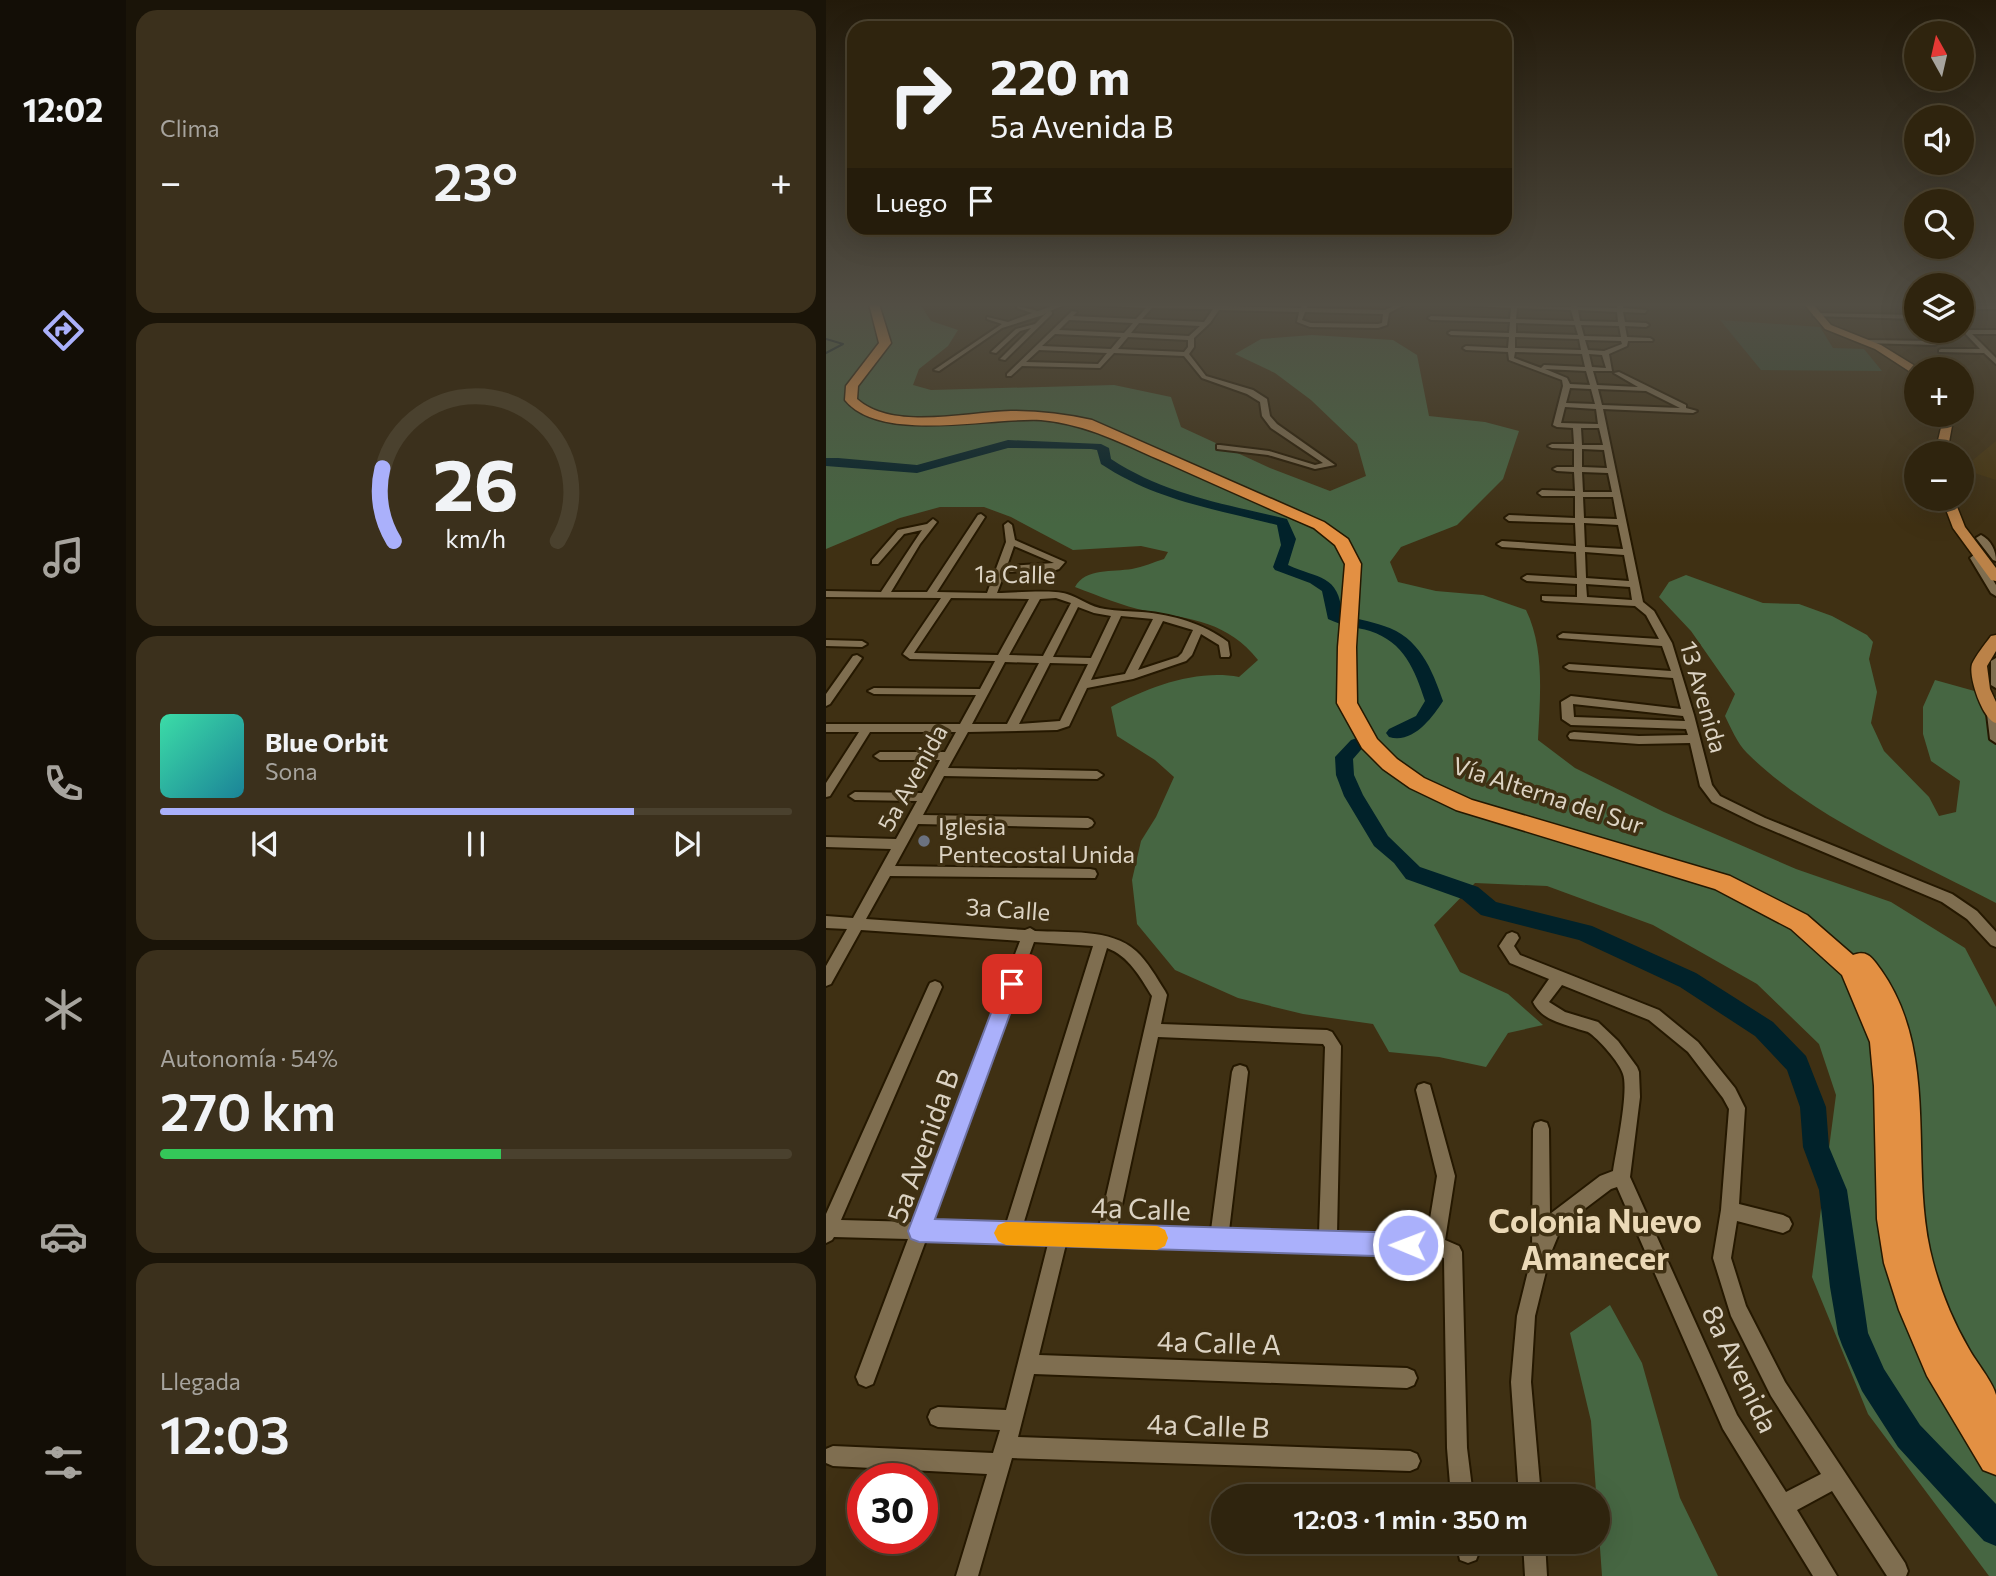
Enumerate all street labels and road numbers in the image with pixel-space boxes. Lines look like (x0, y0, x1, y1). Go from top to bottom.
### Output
street label: 1a Calle (974, 558, 1056, 589)
street label: 13 Avenida (1675, 637, 1734, 756)
street label: 5a Avenida (871, 719, 953, 836)
street label: Vía Alterna del Sur (1449, 750, 1648, 839)
street label: 3a Calle (965, 891, 1051, 926)
street label: 5a Avenida B (879, 1064, 965, 1227)
street label: 4a Calle (1091, 1189, 1191, 1227)
street label: 8a Avenida (1695, 1299, 1786, 1438)
street label: 4a Calle A (1156, 1323, 1282, 1361)
street label: 4a Calle B (1146, 1406, 1270, 1444)

